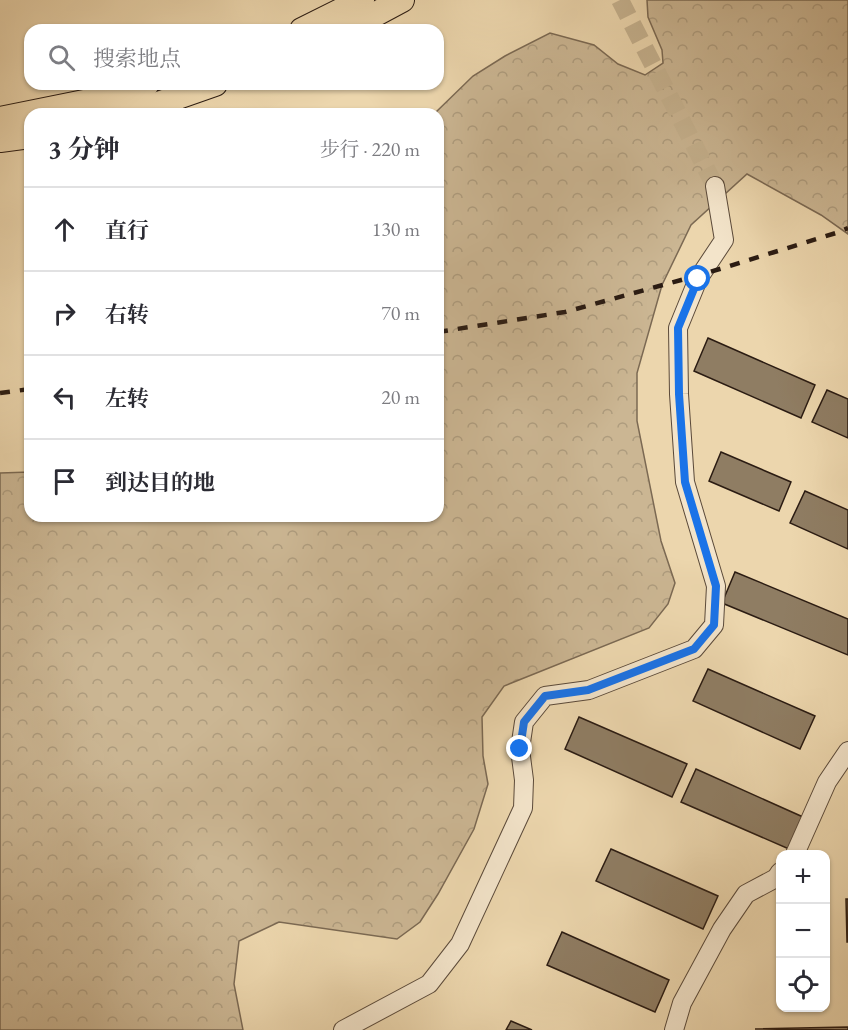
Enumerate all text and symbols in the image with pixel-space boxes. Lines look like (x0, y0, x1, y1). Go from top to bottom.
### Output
search box (24, 24, 444, 90)
icon: search (45, 41, 78, 74)
text: 搜索地点 (93, 44, 181, 73)
text: 3 分钟 (48, 132, 120, 166)
text: 步行 · 220 m (320, 136, 420, 162)
icon: ahead (48, 213, 81, 246)
text: 直行 (105, 216, 149, 245)
text: 130 m (372, 216, 420, 242)
route start (684, 265, 710, 291)
icon: right (48, 297, 81, 330)
text: 右转 (105, 300, 149, 329)
text: 70 m (381, 300, 420, 326)
icon: left (48, 381, 81, 414)
text: 左转 (105, 384, 149, 413)
text: 20 m (381, 384, 420, 410)
icon: arrive (48, 465, 81, 498)
text: 到达目的地 (105, 468, 215, 497)
route end (506, 735, 532, 761)
map controls (776, 850, 830, 1012)
button: + (776, 850, 830, 904)
button: − (776, 904, 830, 958)
button: locate (776, 958, 830, 1012)

